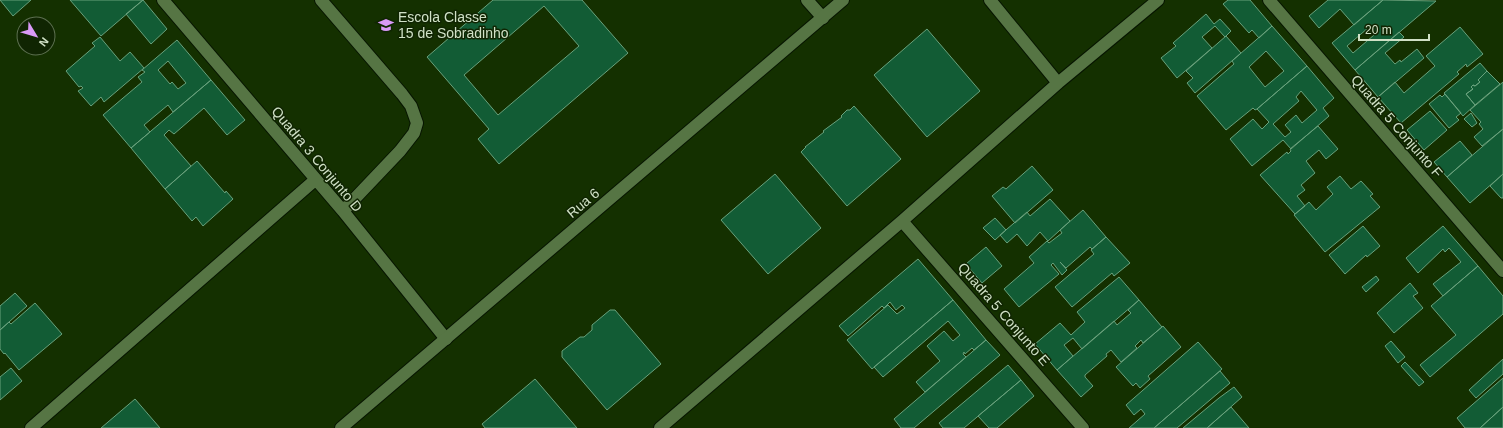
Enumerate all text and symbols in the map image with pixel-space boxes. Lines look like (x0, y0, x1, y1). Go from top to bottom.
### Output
place label: Escola Classe 15 de Sobradinho (398, 9, 509, 41)
north arrow (16, 16, 56, 56)
school or university icon: Escola Classe 15 de Sobradinho (377, 16, 395, 34)
scale bar (1359, 16, 1429, 42)
text: 20 m (1365, 23, 1392, 37)
text: N (37, 35, 51, 49)
street label: Quadra 5 Conjunto F (1348, 71, 1446, 181)
street label: Quadra 3 Conjunto D (268, 103, 366, 215)
street label: Rua 6 (564, 185, 603, 221)
street label: Quadra 5 Conjunto E (955, 259, 1053, 369)

